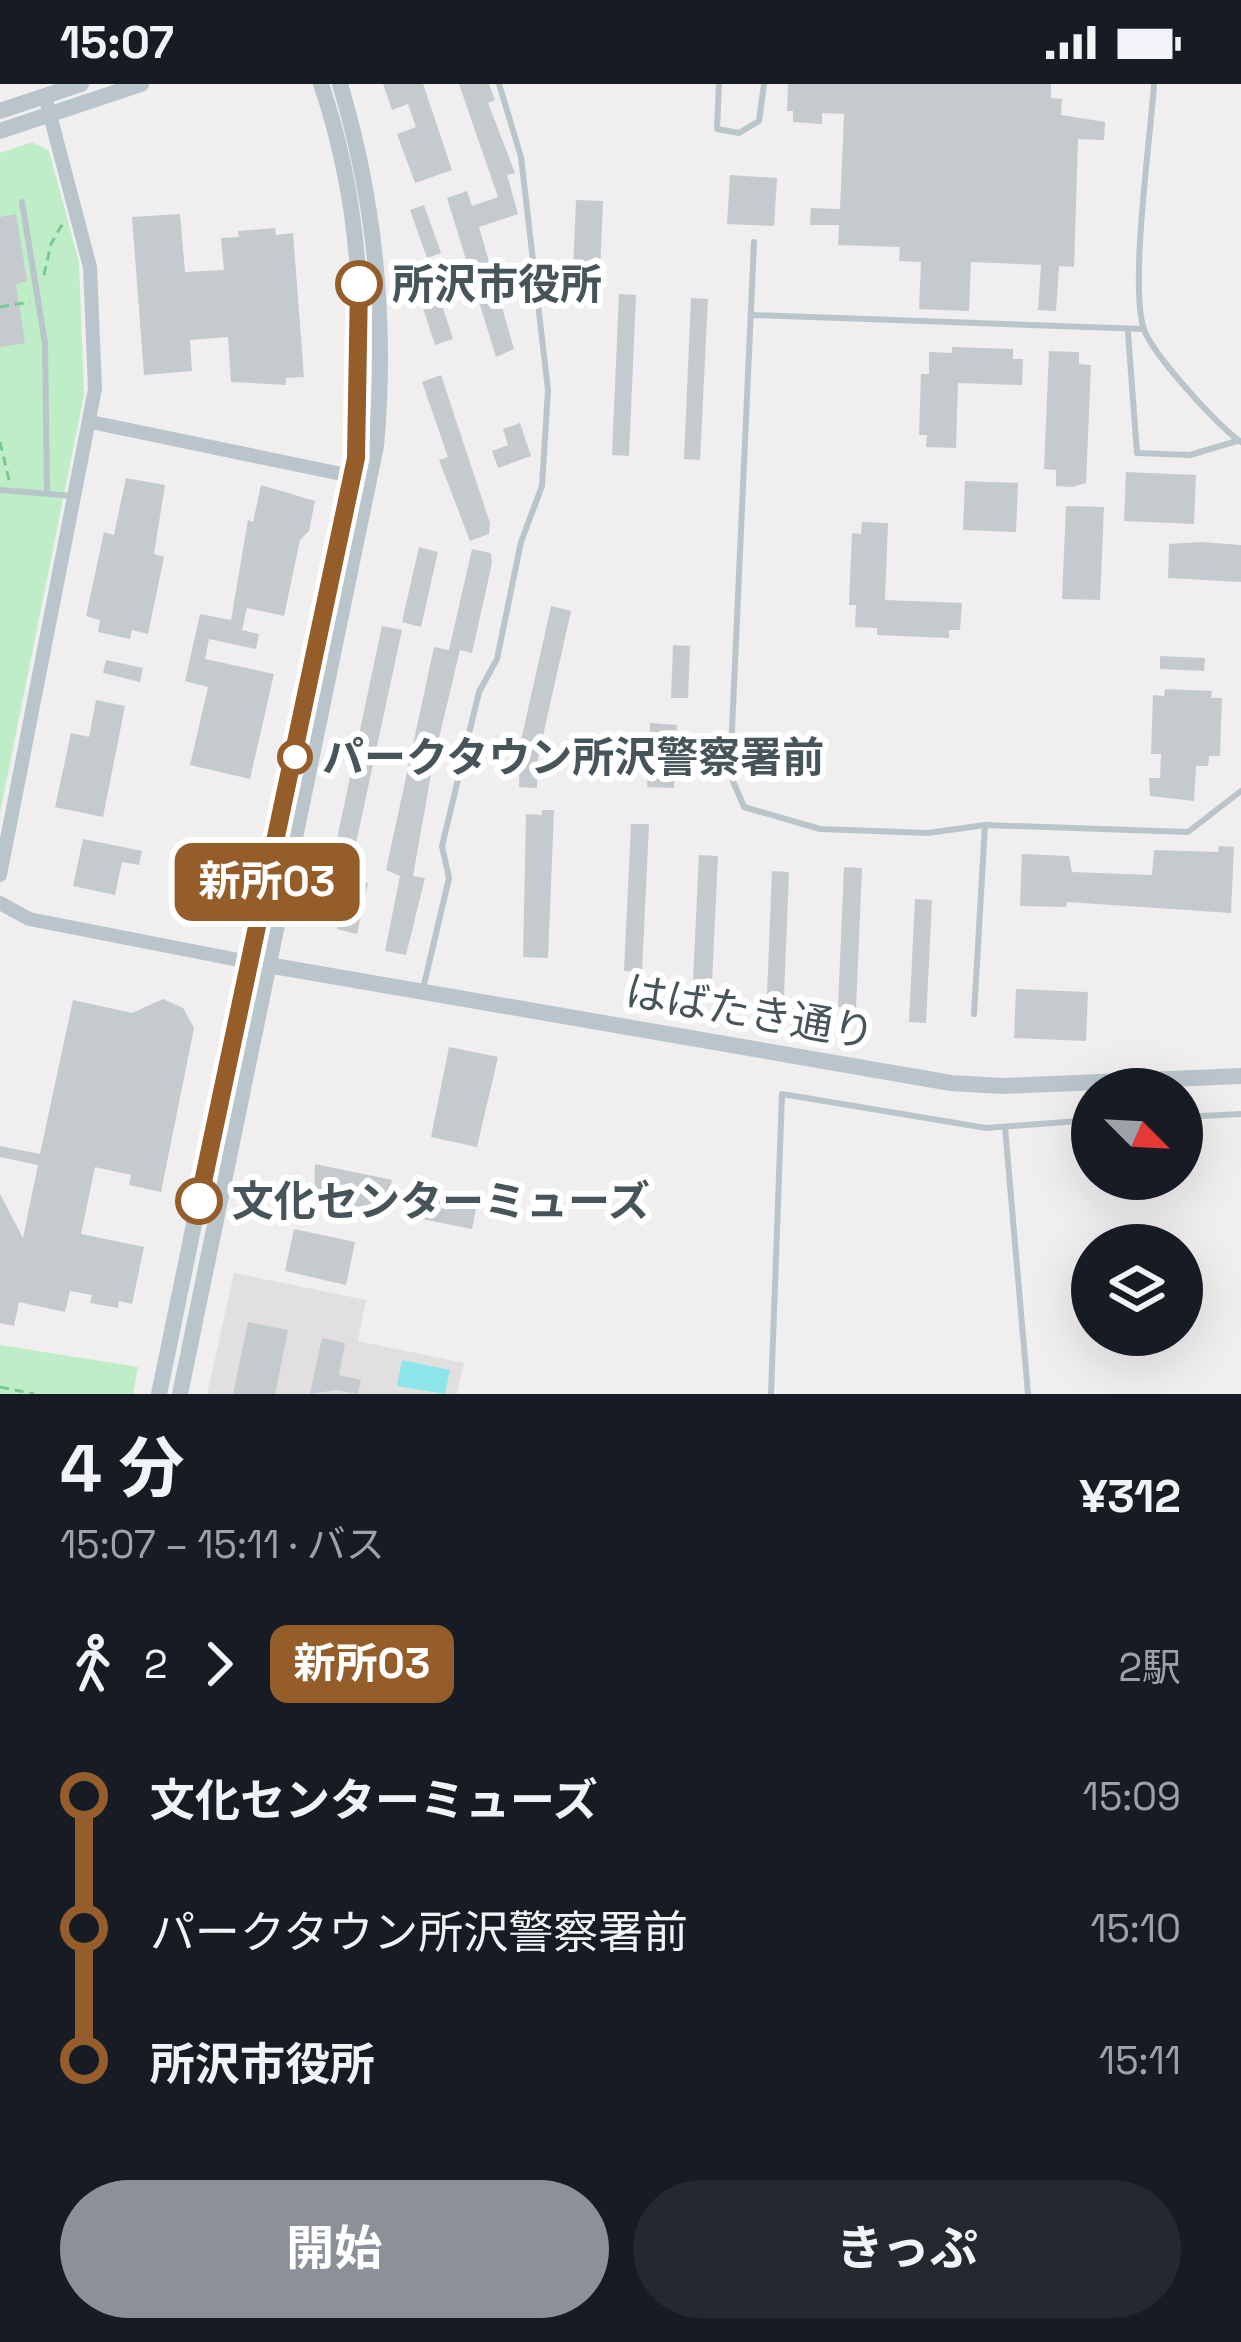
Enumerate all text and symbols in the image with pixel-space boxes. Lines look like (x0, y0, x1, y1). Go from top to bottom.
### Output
text: 15:07 (60, 14, 174, 71)
place label: 所沢市役所 (392, 258, 602, 311)
marker: 所沢市役所 (337, 262, 381, 306)
place label: パークタウン所沢警察署前 (322, 731, 824, 784)
marker: パークタウン所沢警察署前 (279, 741, 311, 773)
line badge: 新所03 (183, 843, 351, 921)
text: 新所03 (199, 855, 335, 908)
street label: はばたき通り (621, 964, 879, 1060)
north arrow (1071, 1068, 1203, 1200)
map controls (1071, 1068, 1203, 1356)
place label: 文化センターミューズ (232, 1175, 650, 1228)
marker: 文化センターミューズ (177, 1179, 221, 1223)
button: layers (1071, 1224, 1203, 1356)
text: 4 分 (60, 1426, 185, 1510)
text: ¥312 (1079, 1468, 1181, 1525)
text: 15:07 – 15:11 · バス (60, 1520, 385, 1569)
icon: walk (60, 1631, 126, 1697)
icon: forward (186, 1631, 252, 1697)
text: 新所03 (294, 1637, 430, 1690)
text: 2 (144, 1640, 168, 1689)
text: 2駅 (1118, 1643, 1181, 1692)
text: 文化センターミューズ (150, 1772, 598, 1829)
text: 15:09 (1083, 1772, 1181, 1821)
text: パークタウン所沢警察署前 (150, 1904, 688, 1961)
text: 15:10 (1090, 1904, 1181, 1953)
text: 所沢市役所 (150, 2036, 375, 2093)
text: 15:11 (1099, 2036, 1181, 2085)
button: 開始 (60, 2180, 609, 2318)
button: きっぷ (633, 2180, 1181, 2318)

